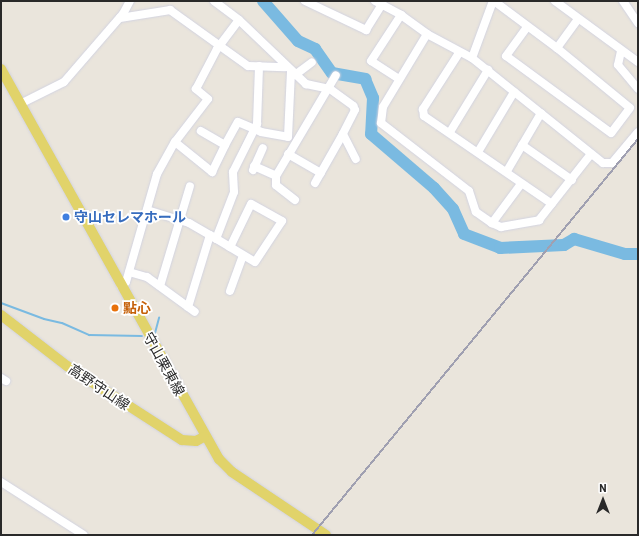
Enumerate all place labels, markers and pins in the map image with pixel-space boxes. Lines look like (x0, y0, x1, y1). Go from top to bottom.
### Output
place label: 守山セレマホール (74, 209, 186, 225)
marker: 守山セレマホール (61, 212, 71, 222)
place label: 點心 (123, 300, 151, 316)
marker: 點心 (110, 303, 120, 313)

